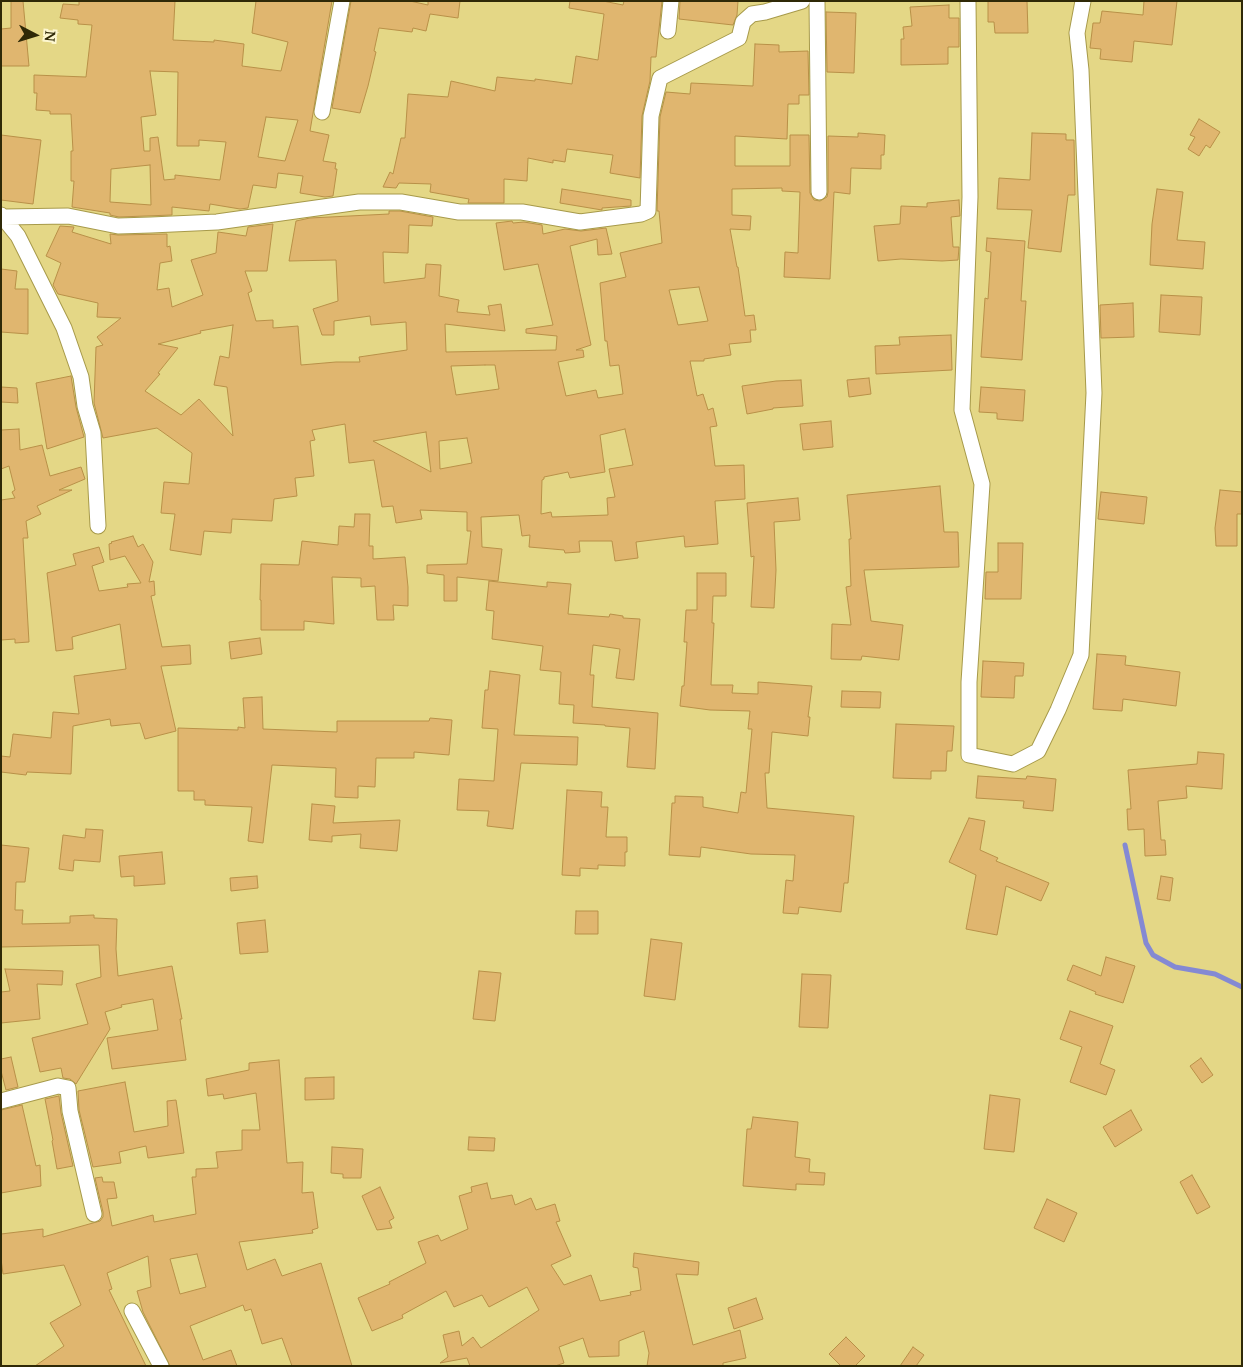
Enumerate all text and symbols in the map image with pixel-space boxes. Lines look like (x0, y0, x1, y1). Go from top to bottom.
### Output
north arrow (10, 10, 60, 60)
text: N (40, 30, 60, 43)

